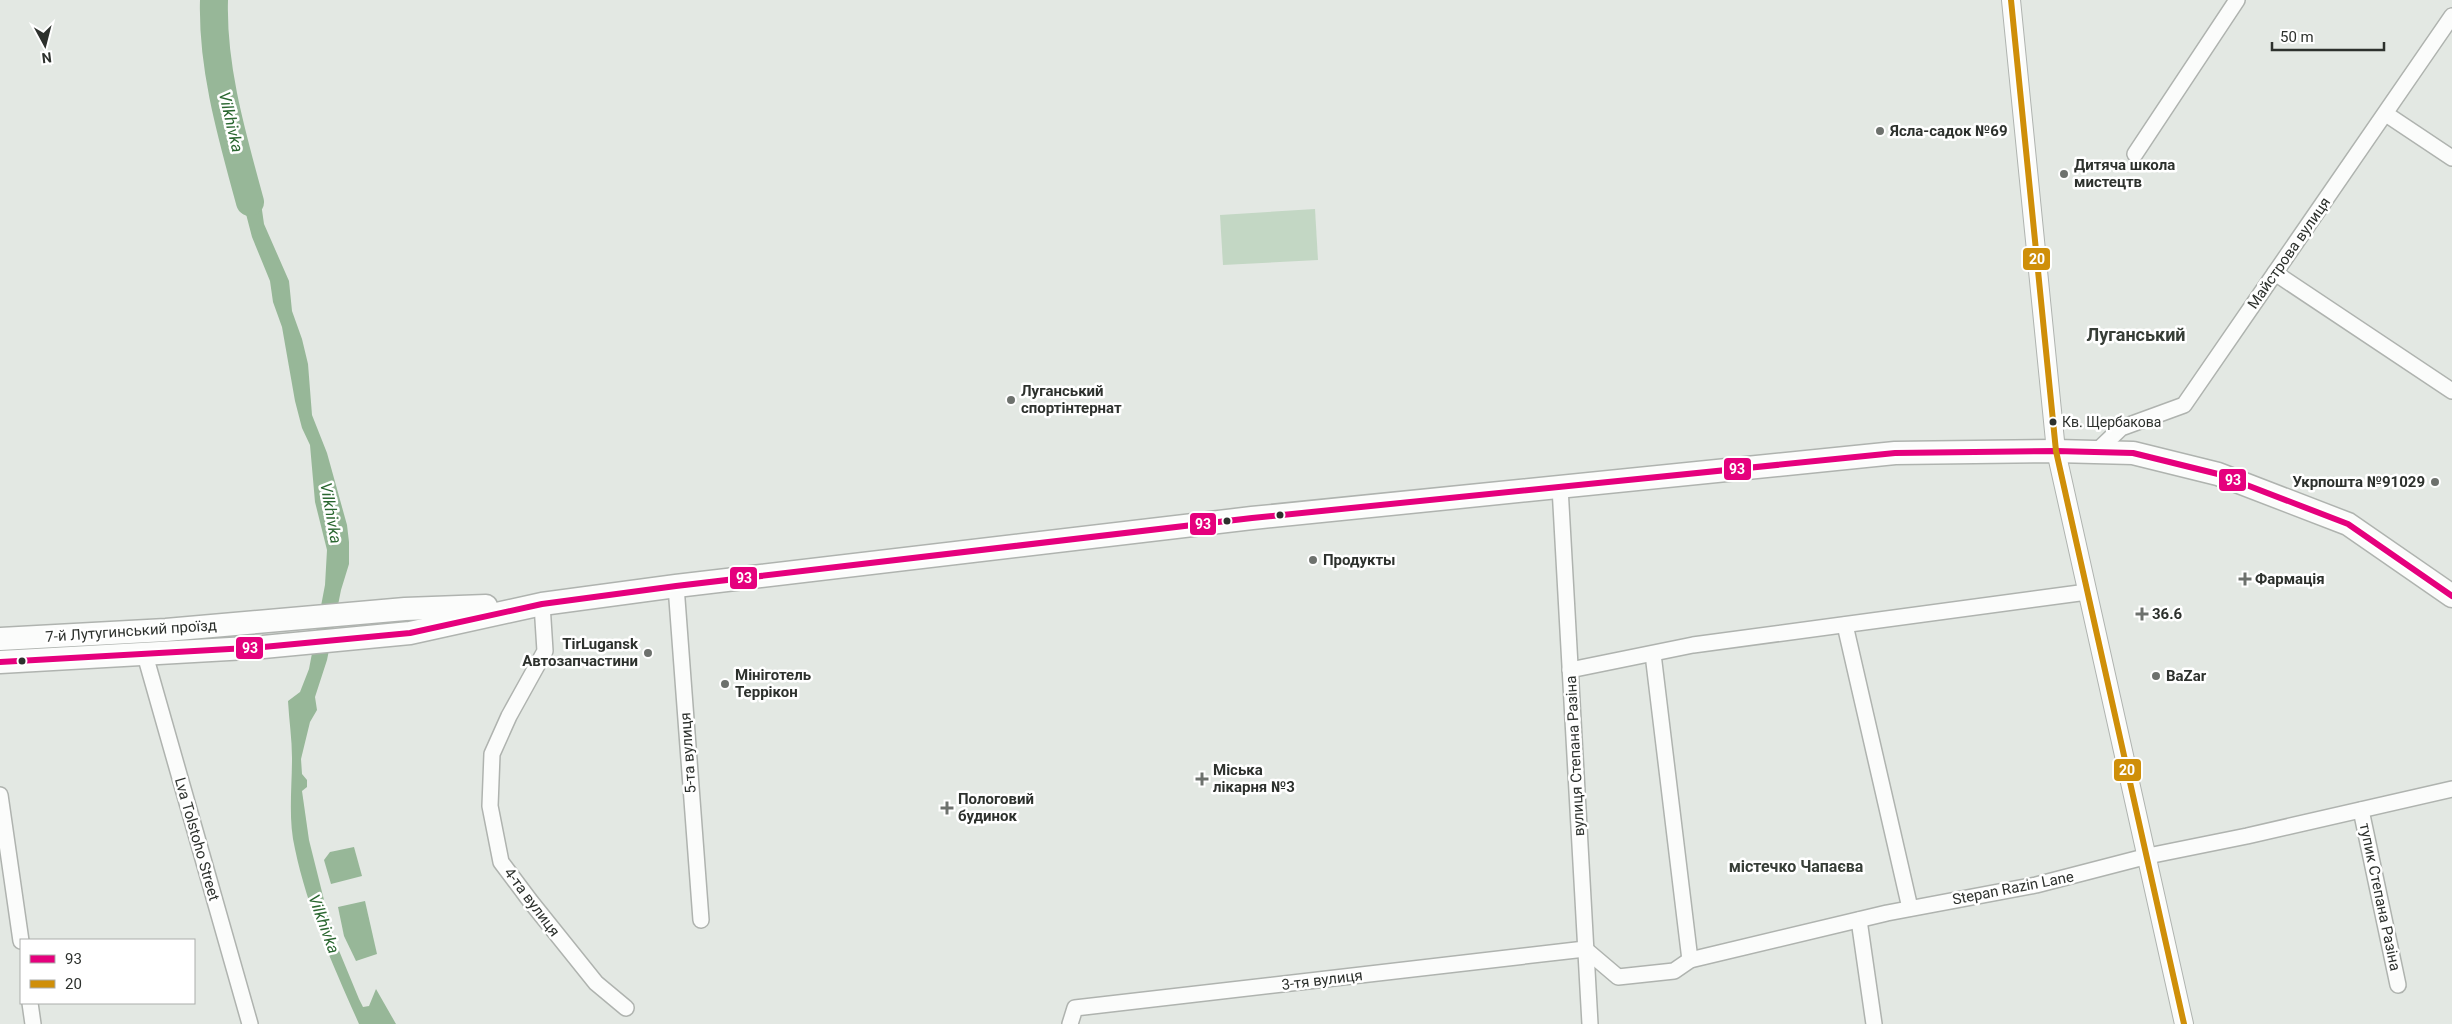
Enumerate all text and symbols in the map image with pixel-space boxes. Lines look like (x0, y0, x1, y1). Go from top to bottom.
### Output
north arrow (20, 20, 70, 70)
scale bar (2272, 20, 2384, 52)
text: 50 m (2280, 28, 2314, 46)
text: N (41, 49, 52, 66)
water label: Vilkhivka (215, 90, 247, 154)
place label: Ясла-садок №69 (1889, 122, 2008, 140)
marker: Ясла-садок №69 (1874, 125, 1886, 137)
place label: Дитяча школа мистецтв (2074, 156, 2175, 191)
marker: Дитяча школа мистецтв (2058, 168, 2070, 180)
street label: Майстрова вулиця (2244, 194, 2334, 312)
line badge: 20 (2022, 247, 2051, 271)
text: 20 (2029, 251, 2045, 267)
district label: Луганський (2086, 324, 2186, 345)
place label: Луганський спортінтернат (1021, 382, 1122, 417)
marker: Луганський спортінтернат (1005, 394, 1017, 406)
place label: Кв. Щербакова (2062, 414, 2161, 430)
marker: Кв. Щербакова (2048, 417, 2058, 427)
line badge: 93 (1723, 457, 1752, 481)
text: 93 (1729, 461, 1745, 477)
line badge: 93 (2218, 468, 2247, 492)
text: 93 (2225, 472, 2241, 488)
place label: Укрпошта №91029 (2292, 473, 2425, 491)
marker: Укрпошта №91029 (2429, 476, 2441, 488)
water label: Vilkhivka (316, 481, 346, 545)
unlabelled marker (1275, 510, 1285, 520)
line badge: 93 (1189, 512, 1217, 536)
text: 93 (1195, 516, 1211, 532)
unlabelled marker (1222, 516, 1232, 526)
place label: Продукты (1323, 551, 1396, 569)
marker: Продукты (1307, 554, 1319, 566)
line badge: 93 (729, 566, 758, 590)
text: 93 (736, 570, 752, 586)
place label: Фармація (2255, 570, 2325, 588)
marker: Фармація (2239, 573, 2251, 585)
place label: 36.6 (2152, 605, 2183, 623)
marker: 36.6 (2136, 608, 2148, 620)
street label: 7-й Лутугинський проїзд (45, 616, 217, 646)
place label: TirLugansk Автозапчастини (522, 635, 639, 670)
line badge: 93 (235, 636, 264, 660)
text: 93 (242, 640, 258, 656)
marker: TirLugansk Автозапчастини (642, 647, 654, 659)
unlabelled marker (17, 656, 27, 666)
place label: Мініготель Террікон (735, 666, 811, 701)
place label: BaZar (2166, 667, 2207, 685)
marker: BaZar (2150, 670, 2162, 682)
street label: вулиця Степана Разіна (1562, 675, 1588, 837)
marker: Мініготель Террікон (719, 678, 731, 690)
street label: 5-та вулиця (676, 712, 700, 794)
line badge: 20 (2113, 758, 2142, 782)
place label: Міська лікарня №3 (1213, 761, 1295, 796)
text: 20 (2119, 762, 2135, 778)
marker: Міська лікарня №3 (1195, 772, 1209, 786)
street label: Lva Tolstoho Street (171, 775, 223, 903)
place label: Пологовий будинок (958, 790, 1034, 825)
marker: Пологовий будинок (940, 801, 954, 815)
street label: тупик Степана Разіна (2356, 821, 2404, 973)
district label: містечко Чапаєва (1729, 857, 1864, 876)
street label: 4-та вулиця (500, 864, 564, 940)
street label: Stepan Razin Lane (1951, 867, 2075, 909)
water label: Vilkhivka (305, 892, 343, 956)
legend (20, 939, 195, 1004)
text: 93 (65, 950, 82, 968)
street label: 3-тя вулиця (1280, 966, 1364, 994)
text: 20 (65, 975, 82, 993)

